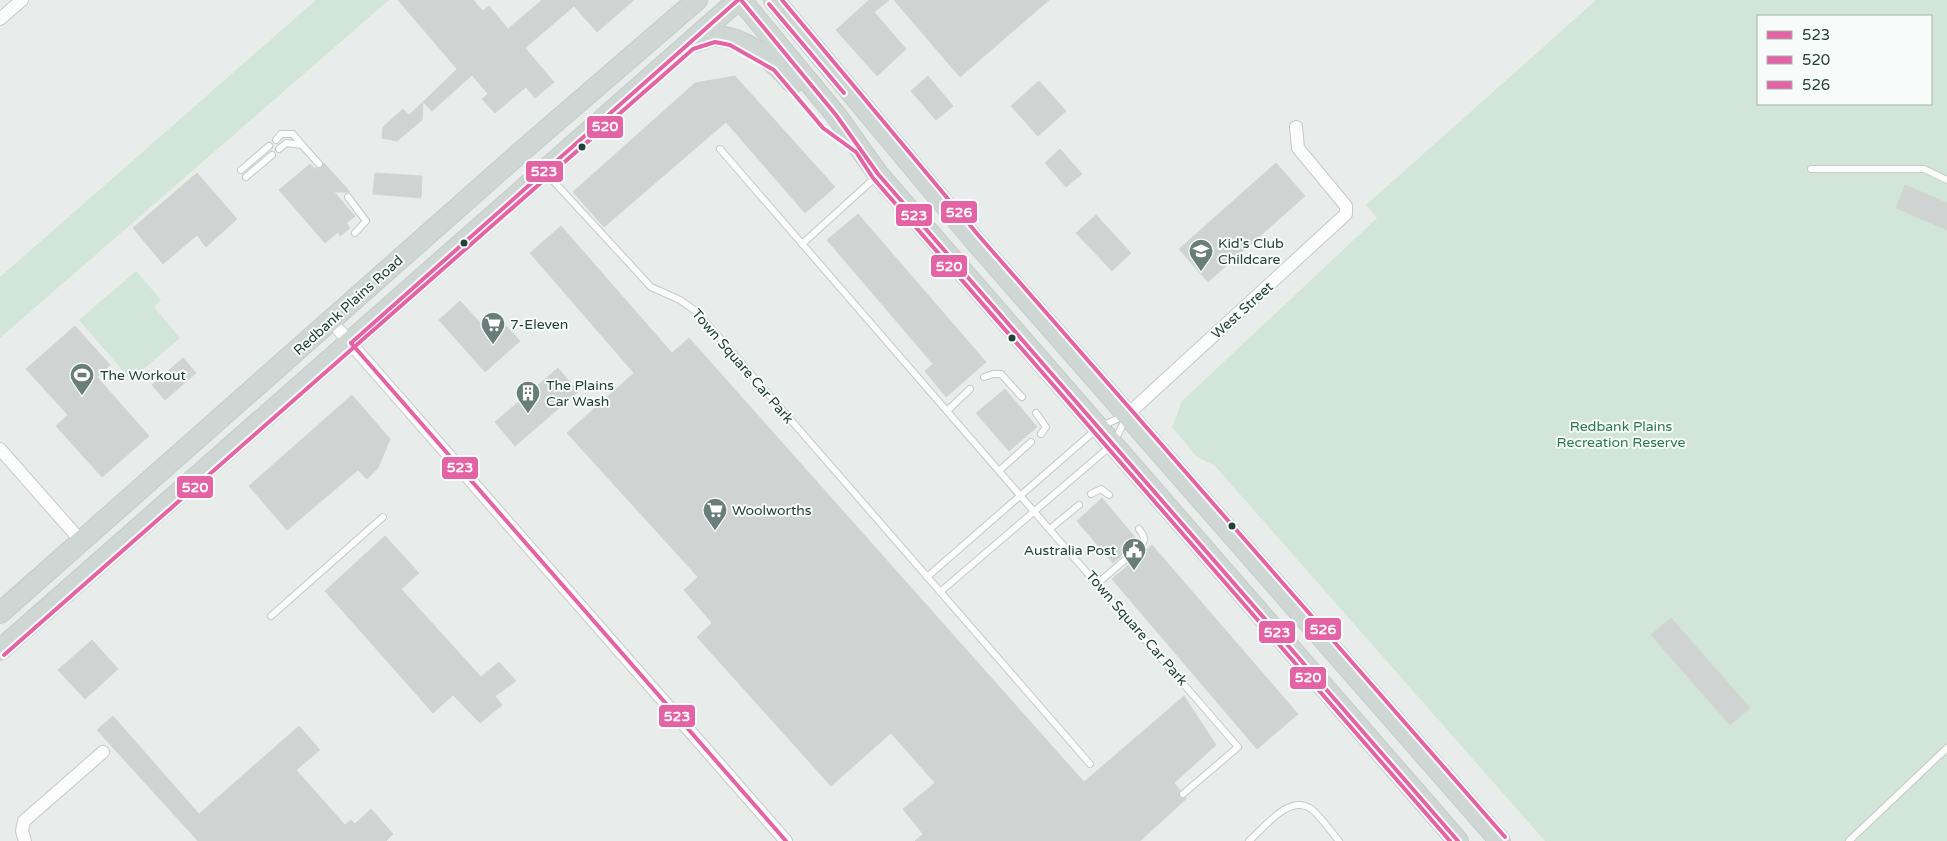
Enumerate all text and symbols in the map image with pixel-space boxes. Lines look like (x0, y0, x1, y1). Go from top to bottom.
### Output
legend (1757, 15, 1932, 105)
text: 523 (1802, 26, 1830, 44)
text: 520 (1802, 51, 1830, 69)
text: 526 (1802, 76, 1830, 94)
line badge: 520 (586, 115, 624, 139)
text: 520 (592, 118, 618, 135)
unlabelled marker (577, 142, 587, 152)
line badge: 523 (525, 160, 564, 183)
text: 523 (531, 163, 557, 180)
line badge: 526 (940, 200, 978, 224)
line badge: 523 (895, 203, 933, 227)
text: 526 (946, 204, 972, 221)
text: 523 (901, 207, 927, 224)
place label: Kid's Club Childcare (1218, 235, 1284, 268)
unlabelled marker (459, 238, 469, 248)
school or university icon: Kid's Club Childcare (1188, 238, 1214, 272)
street label: Redbank Plains Road (290, 252, 407, 359)
line badge: 520 (930, 254, 968, 278)
text: 520 (936, 258, 962, 275)
street label: West Street (1208, 278, 1277, 342)
street label: Town Square Car Park (688, 306, 797, 427)
supermarket icon: 7-Eleven (480, 311, 506, 345)
place label: 7-Eleven (510, 316, 568, 333)
unlabelled marker (1007, 333, 1017, 343)
sports icon: The Workout (69, 362, 95, 396)
place label: The Workout (100, 367, 186, 384)
place label: The Plains Car Wash (546, 377, 614, 410)
building icon: The Plains Car Wash (515, 380, 541, 414)
park label: Redbank Plains Recreation Reserve (1557, 418, 1685, 451)
line badge: 523 (441, 456, 479, 480)
text: 523 (447, 459, 473, 476)
line badge: 520 (176, 475, 214, 499)
text: 520 (182, 479, 208, 496)
supermarket icon: Woolworths (702, 497, 728, 531)
place label: Woolworths (732, 502, 812, 519)
unlabelled marker (1227, 521, 1237, 531)
public building icon: Australia Post (1121, 537, 1147, 571)
place label: Australia Post (1024, 542, 1117, 559)
street label: Town Square Car Park (1082, 568, 1191, 689)
line badge: 526 (1304, 617, 1342, 641)
line badge: 523 (1258, 620, 1296, 644)
text: 526 (1310, 621, 1336, 638)
text: 523 (1264, 624, 1290, 641)
line badge: 520 (1289, 666, 1327, 690)
text: 520 (1295, 669, 1321, 686)
line badge: 523 (658, 704, 696, 728)
text: 523 (664, 708, 690, 725)

